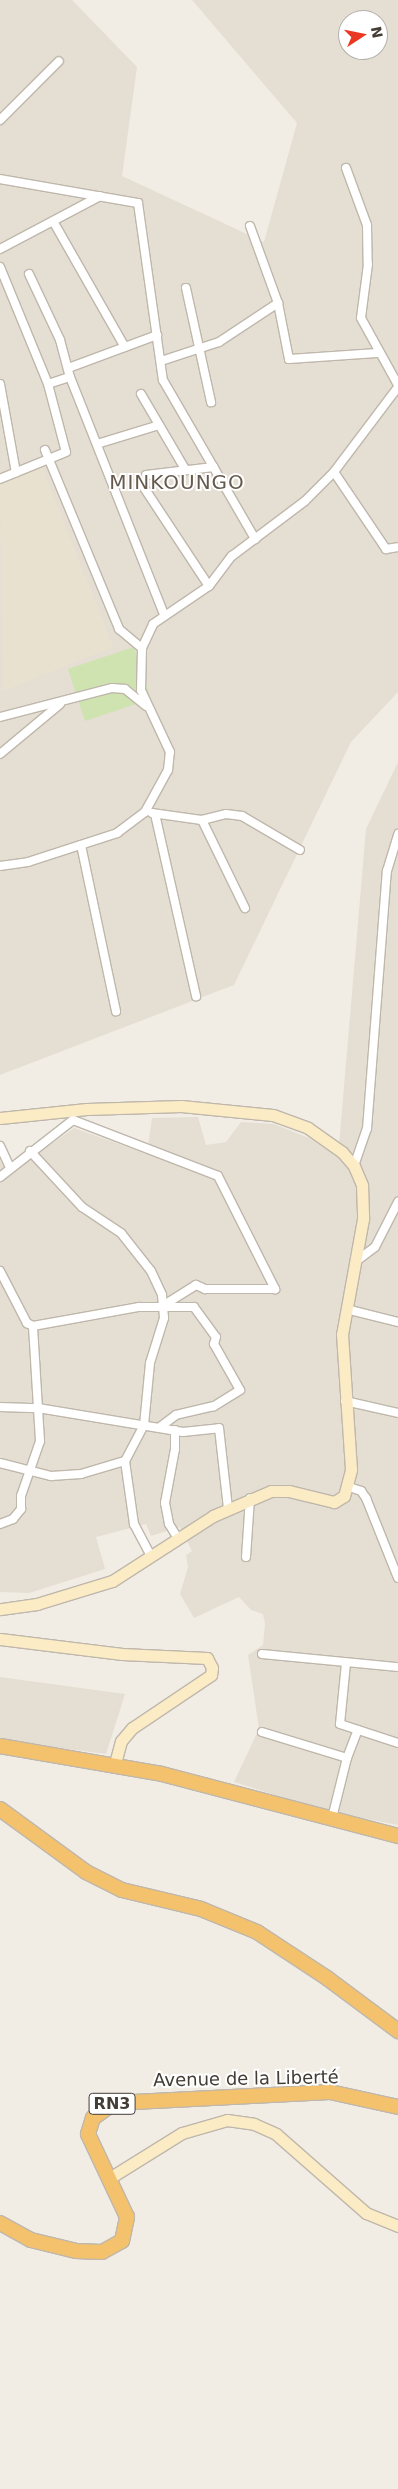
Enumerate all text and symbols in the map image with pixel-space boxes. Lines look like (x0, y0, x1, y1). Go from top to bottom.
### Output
north arrow (338, 10, 388, 60)
text: N (368, 25, 386, 40)
district label: MINKOUNGO (108, 470, 246, 494)
street label: Avenue de la Liberté (153, 2067, 339, 2091)
road number: RN3 (88, 2090, 136, 2118)

